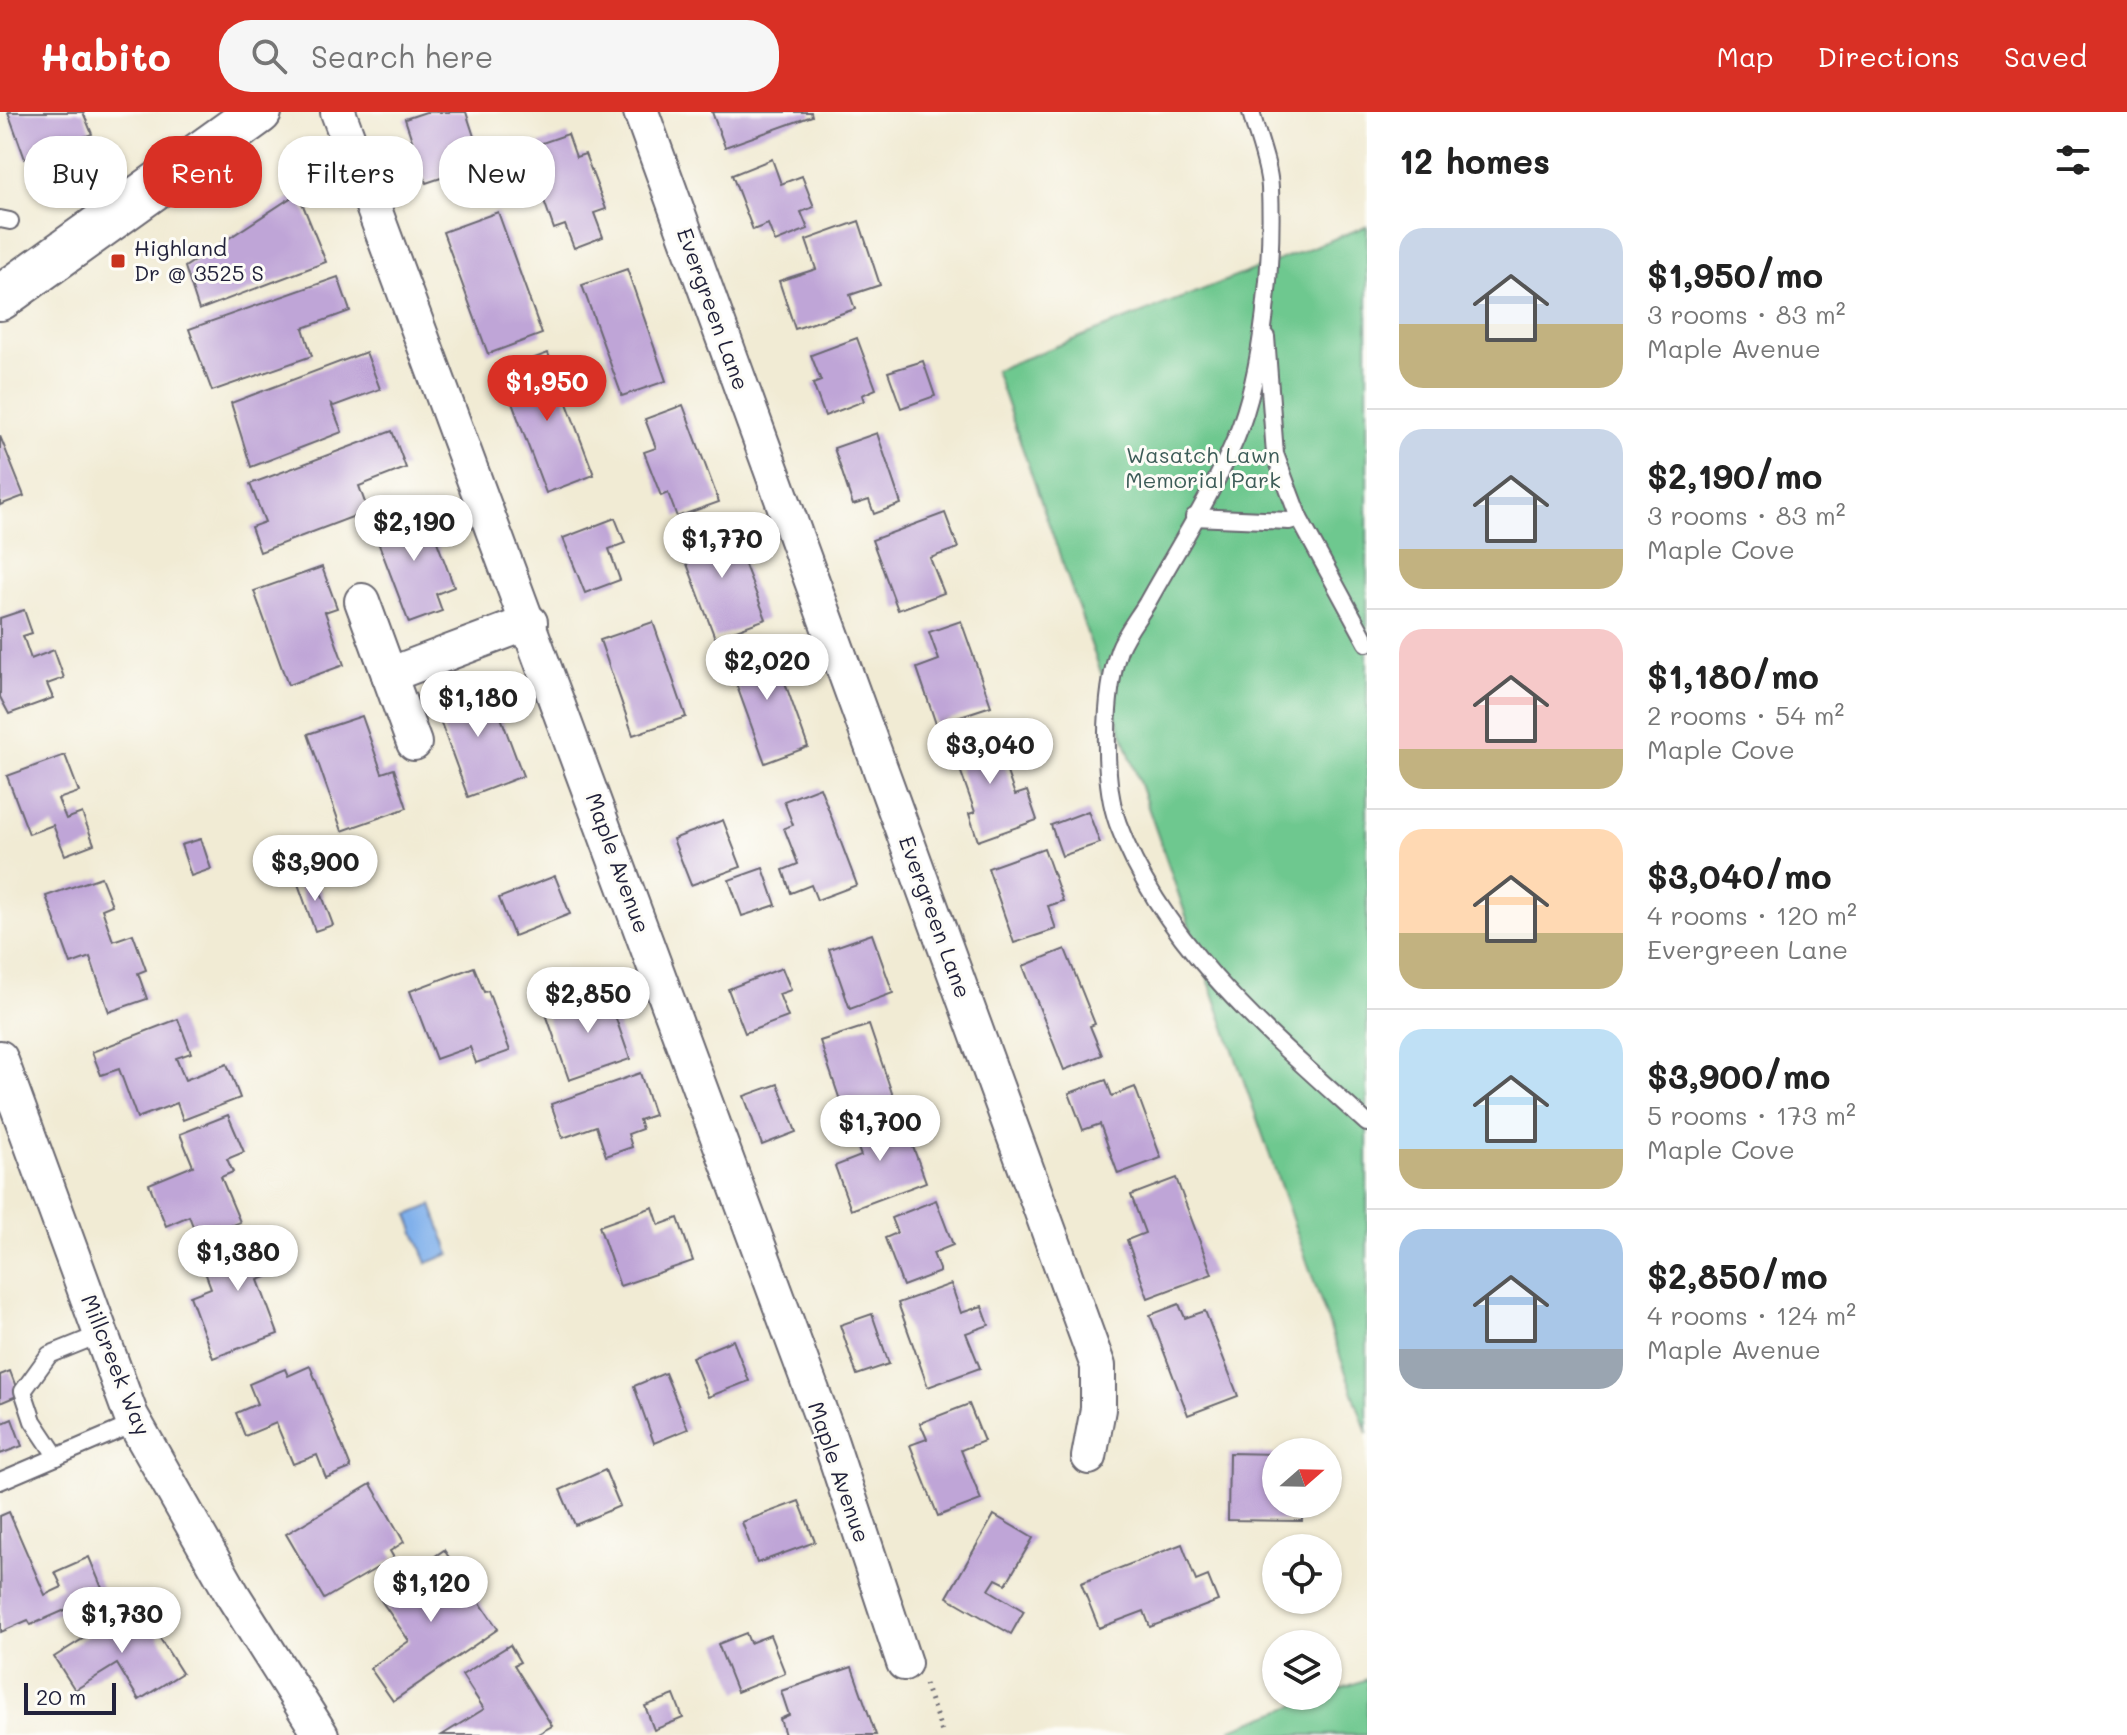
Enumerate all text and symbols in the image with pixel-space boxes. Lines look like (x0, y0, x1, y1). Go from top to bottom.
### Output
search box (219, 20, 779, 92)
text: Habito (40, 31, 171, 81)
icon: search (247, 34, 291, 78)
text: Search here (311, 36, 493, 76)
text: Map (1717, 38, 1774, 74)
text: Directions (1818, 38, 1960, 74)
text: Saved (2004, 38, 2087, 74)
chip: Buy (24, 136, 127, 208)
chip: Rent (143, 136, 262, 208)
chip: Filters (278, 136, 423, 208)
chip: New (439, 136, 555, 208)
text: 12 homes (1399, 138, 1550, 183)
icon: filters (2051, 138, 2095, 182)
street label: Evergreen Lane (671, 224, 756, 394)
place label: Highland Dr @ 3525 S (134, 233, 264, 287)
marker: Highland Dr @ 3525 S (109, 252, 127, 270)
text: $1,950/mo (1647, 252, 1823, 297)
icon: home (1463, 260, 1559, 356)
text: 3 rooms · 83 m² (1647, 297, 1846, 331)
text: Maple Avenue (1647, 331, 1821, 365)
pin: $1,950 (482, 355, 612, 423)
text: $1,950 (505, 364, 589, 398)
park label: Wasatch Lawn Memorial Park (1125, 440, 1281, 494)
text: $2,190/mo (1647, 453, 1822, 498)
icon: home (1463, 461, 1559, 557)
pin: $2,190 (349, 495, 479, 563)
text: 3 rooms · 83 m² (1647, 498, 1846, 532)
text: $2,190 (373, 504, 455, 538)
pin: $1,770 (657, 512, 787, 580)
text: $1,770 (681, 521, 763, 555)
text: Maple Cove (1647, 532, 1795, 566)
pin: $2,020 (702, 634, 832, 702)
text: $2,020 (724, 643, 810, 677)
text: $1,180/mo (1647, 653, 1819, 698)
icon: home (1463, 661, 1559, 757)
pin: $1,180 (413, 671, 543, 739)
text: $1,180 (438, 680, 518, 714)
text: 2 rooms · 54 m² (1647, 698, 1844, 732)
pin: $3,040 (925, 718, 1055, 786)
text: $3,040 (945, 727, 1035, 761)
text: Maple Cove (1647, 732, 1795, 766)
street label: Maple Avenue (580, 789, 657, 937)
street label: Evergreen Lane (893, 832, 978, 1002)
pin: $3,900 (250, 835, 380, 903)
text: $3,900 (271, 844, 359, 878)
text: $3,040/mo (1647, 853, 1832, 898)
icon: home (1463, 861, 1559, 957)
text: 4 rooms · 120 m² (1647, 898, 1857, 932)
text: Evergreen Lane (1647, 932, 1848, 966)
pin: $2,850 (523, 967, 653, 1035)
text: $2,850 (545, 976, 631, 1010)
text: $3,900/mo (1647, 1053, 1831, 1098)
icon: home (1463, 1061, 1559, 1157)
pin: $1,700 (815, 1095, 945, 1163)
text: 5 rooms · 173 m² (1647, 1098, 1856, 1132)
text: $1,700 (838, 1104, 922, 1138)
text: Maple Cove (1647, 1132, 1795, 1166)
pin: $1,380 (173, 1225, 303, 1293)
text: $1,380 (196, 1234, 280, 1268)
text: $2,850/mo (1647, 1253, 1828, 1298)
icon: home (1463, 1261, 1559, 1357)
street label: Millcreek Way (75, 1290, 158, 1440)
text: 4 rooms · 124 m² (1647, 1298, 1856, 1332)
text: Maple Avenue (1647, 1332, 1821, 1366)
street label: Maple Avenue (802, 1398, 877, 1546)
north arrow (1262, 1438, 1342, 1518)
map controls (1262, 1438, 1342, 1710)
button: locate (1262, 1534, 1342, 1614)
pin: $1,120 (366, 1556, 496, 1624)
text: $1,120 (392, 1565, 470, 1599)
pin: $1,730 (57, 1587, 187, 1655)
text: $1,730 (81, 1596, 163, 1630)
button: layers (1262, 1630, 1342, 1710)
scale bar (24, 1679, 116, 1715)
text: 20 m (36, 1682, 86, 1711)

